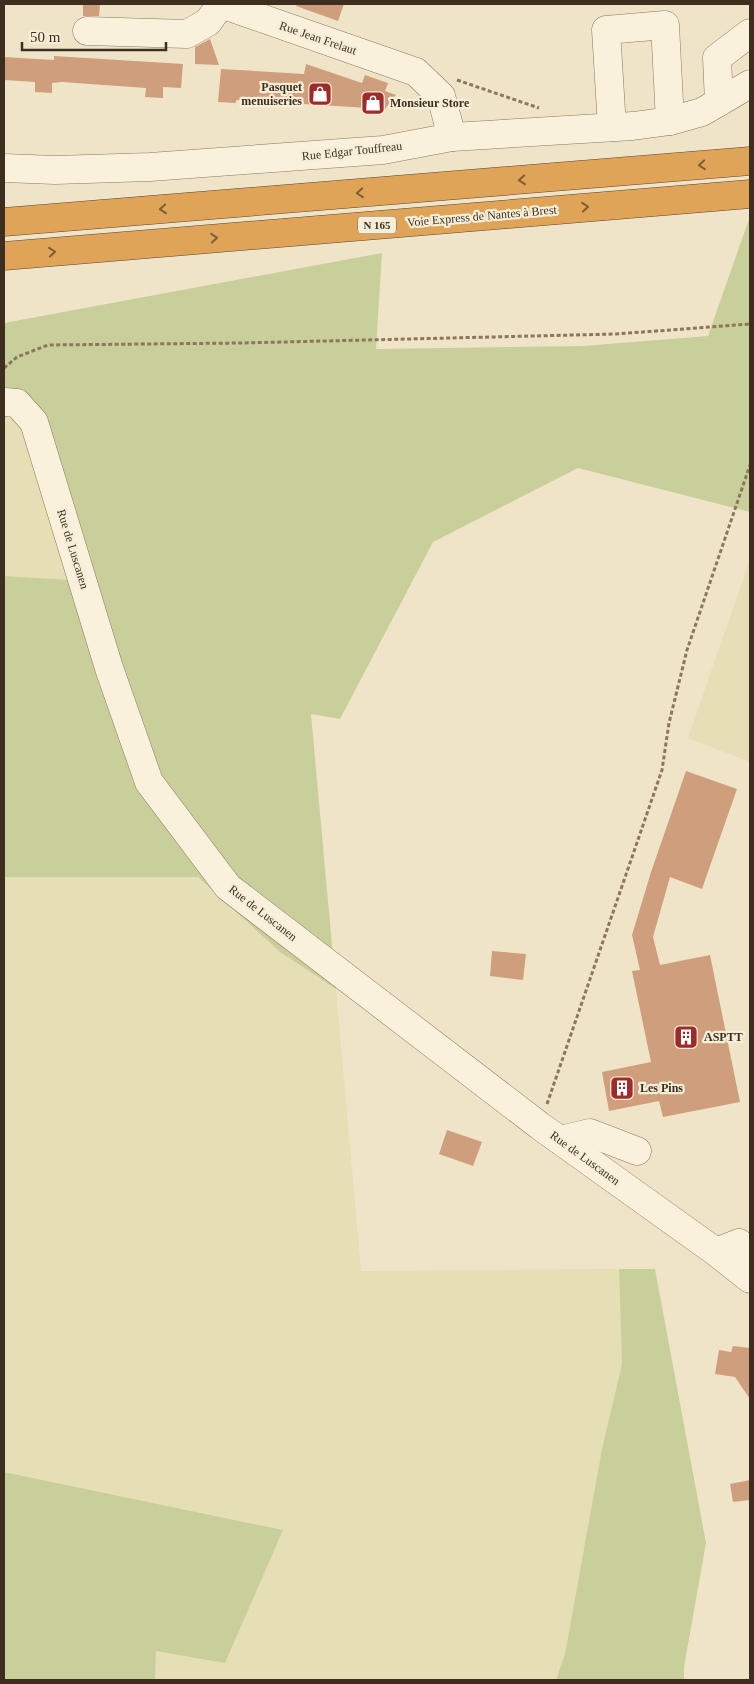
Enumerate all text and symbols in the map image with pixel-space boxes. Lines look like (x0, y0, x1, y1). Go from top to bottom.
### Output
street label: Rue Jean Frelaut (278, 18, 359, 58)
scale bar (22, 20, 166, 52)
text: 50 m (30, 29, 61, 45)
place label: Pasquet menuiseries (241, 80, 302, 108)
shop icon: Pasquet menuiseries (307, 81, 333, 107)
shop icon: Monsieur Store (360, 90, 386, 116)
place label: Monsieur Store (390, 96, 470, 110)
street label: Rue Edgar Touffreau (301, 139, 403, 163)
one-way arrow (697, 159, 705, 170)
one-way arrow (518, 174, 526, 185)
one-way arrow (356, 187, 364, 198)
street label: Voie Express de Nantes à Brest (407, 202, 558, 230)
one-way arrow (582, 202, 590, 213)
one-way arrow (159, 203, 167, 214)
road number: N 165 (358, 216, 396, 234)
one-way arrow (211, 233, 219, 244)
one-way arrow (49, 246, 57, 257)
street label: Rue de Luscanen (54, 507, 92, 591)
street label: Rue de Luscanen (226, 882, 300, 944)
building icon: ASPTT (673, 1024, 699, 1050)
place label: ASPTT (704, 1030, 743, 1044)
building icon: Les Pins (609, 1075, 635, 1101)
place label: Les Pins (640, 1081, 683, 1095)
street label: Rue de Luscanen (547, 1128, 623, 1188)

